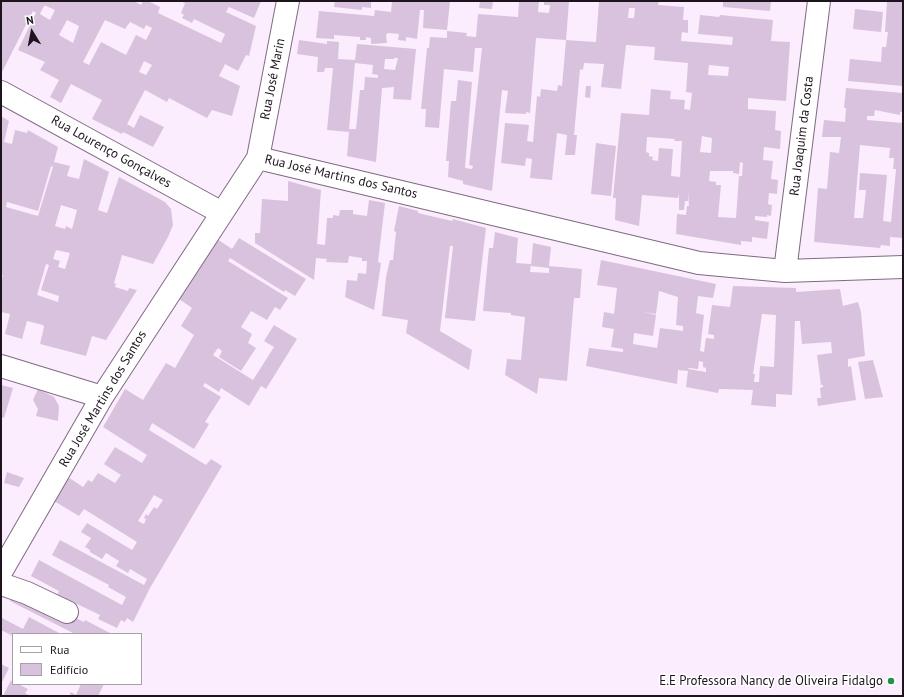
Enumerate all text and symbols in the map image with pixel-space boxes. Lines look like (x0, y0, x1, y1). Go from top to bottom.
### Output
north arrow (12, 12, 52, 52)
text: N (25, 13, 35, 28)
street label: Rua José Marin (257, 37, 289, 121)
street label: Rua Joaquim da Costa (787, 75, 817, 197)
street label: Rua Lourenço Gonçalves (48, 112, 174, 192)
street label: Rua José Martins dos Santos (263, 152, 419, 202)
street label: Rua José Martins dos Santos (56, 328, 150, 470)
legend (12, 633, 142, 685)
text: Rua (50, 642, 69, 657)
text: Edifício (50, 662, 88, 677)
place label: E.E Professora Nancy de Oliveira Fidalgo (659, 673, 883, 689)
marker: E.E Professora Nancy de Oliveira Fidalgo (886, 676, 896, 686)

